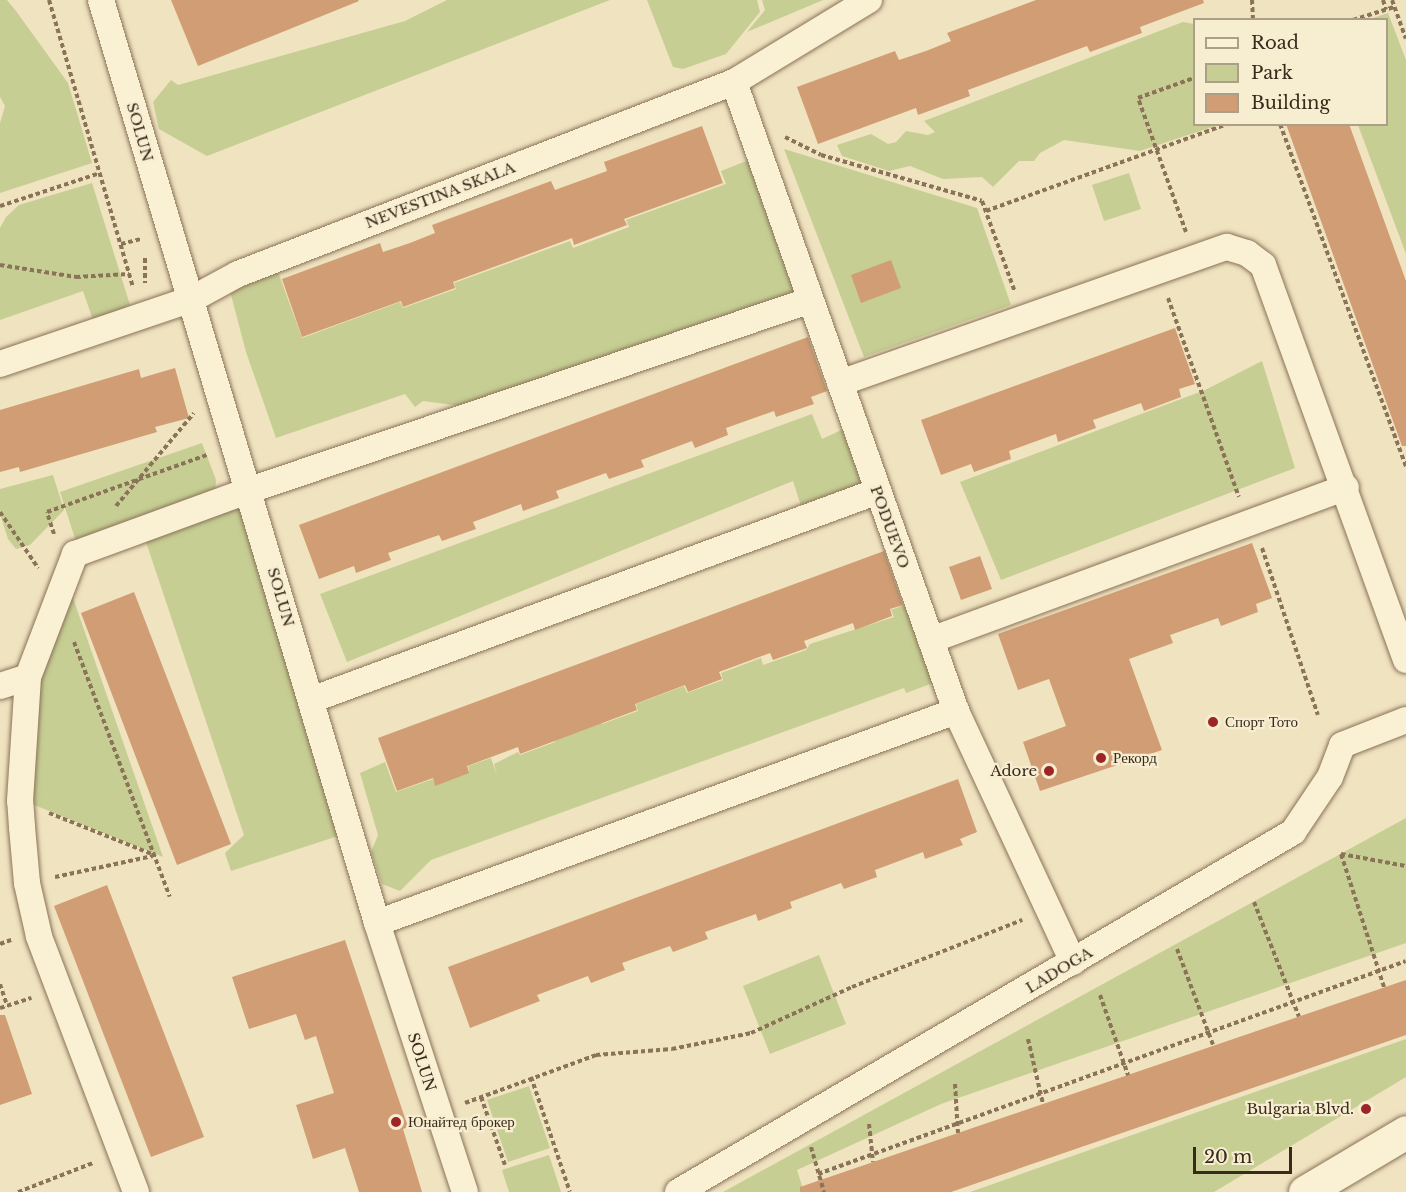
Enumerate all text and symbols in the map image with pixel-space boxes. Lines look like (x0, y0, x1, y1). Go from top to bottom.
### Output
legend (1193, 18, 1388, 126)
text: Road (1251, 32, 1299, 54)
text: Park (1251, 62, 1293, 84)
text: Building (1251, 92, 1330, 114)
street label: SOLUN (123, 100, 157, 164)
street label: NEVESTINA SKALA (362, 158, 518, 232)
street label: PODUEVO (867, 483, 913, 571)
street label: SOLUN (264, 565, 298, 629)
place label: Спорт Тото (1225, 713, 1298, 731)
marker: Спорт Тото (1206, 715, 1220, 729)
place label: Рекорд (1113, 749, 1157, 767)
marker: Рекорд (1094, 751, 1108, 765)
place label: Adore (990, 762, 1037, 780)
marker: Adore (1042, 764, 1056, 778)
street label: LADOGA (1022, 943, 1096, 997)
street label: SOLUN (404, 1030, 440, 1094)
place label: Bulgaria Blvd. (1246, 1100, 1354, 1118)
marker: Bulgaria Blvd. (1359, 1102, 1373, 1116)
place label: Юнайтед брокер (408, 1113, 515, 1131)
marker: Юнайтед брокер (389, 1115, 403, 1129)
scale bar (1196, 1135, 1295, 1173)
text: 20 m (1204, 1146, 1252, 1168)

